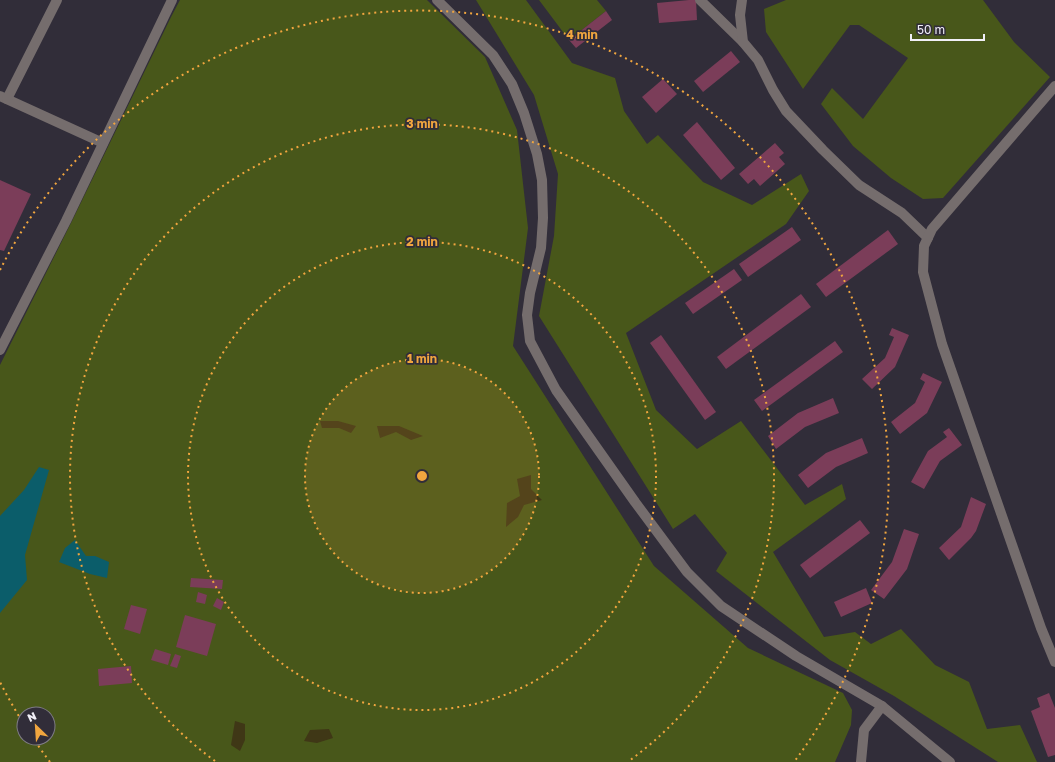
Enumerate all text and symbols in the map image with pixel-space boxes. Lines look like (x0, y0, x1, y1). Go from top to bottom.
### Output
scale bar (911, 16, 984, 42)
text: 50 m (917, 22, 945, 37)
text: 4 min (566, 27, 598, 42)
text: 3 min (406, 116, 438, 131)
text: 2 min (406, 234, 438, 249)
text: 1 min (407, 351, 437, 366)
centre of rings (415, 469, 429, 483)
north arrow (16, 706, 56, 746)
text: N (25, 709, 38, 724)

